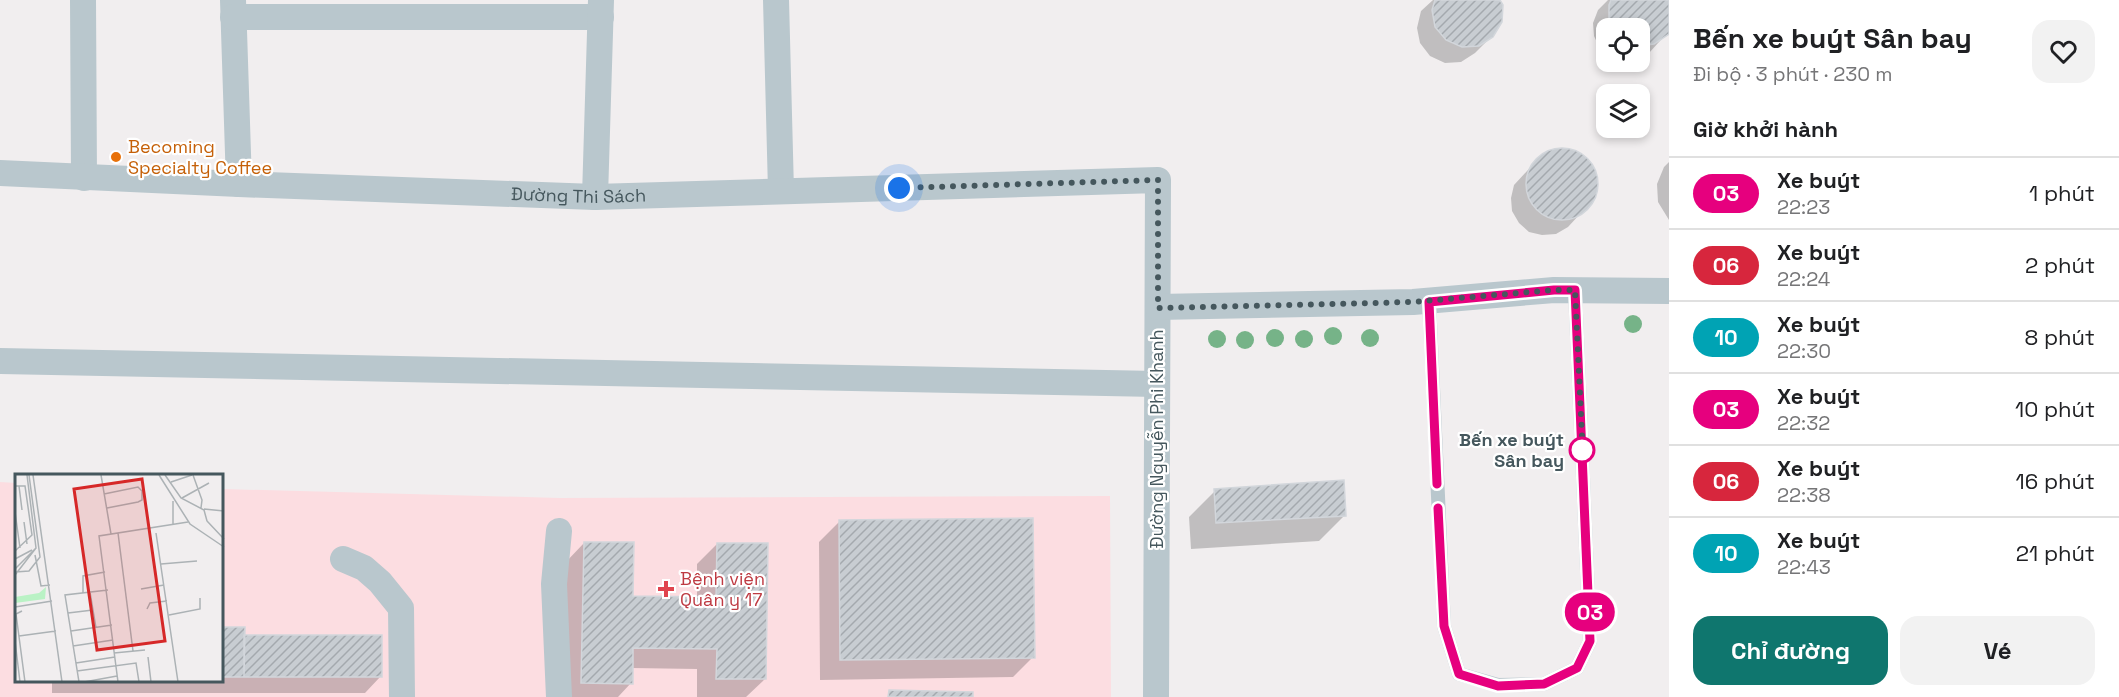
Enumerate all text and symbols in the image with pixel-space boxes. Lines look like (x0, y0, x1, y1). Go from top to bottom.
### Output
map controls (1596, 18, 1650, 138)
button: locate (1596, 18, 1650, 72)
text: Bến xe buýt Sân bay (1693, 20, 1972, 56)
button: heart (2032, 20, 2095, 83)
text: Đi bộ · 3 phút · 230 m (1693, 61, 1892, 87)
button: layers (1596, 84, 1650, 138)
text: Giờ khởi hành (1693, 115, 1838, 143)
place label: Becoming Specialty Coffee (128, 135, 272, 179)
marker: Becoming Specialty Coffee (109, 150, 123, 164)
text: Xe buýt (1777, 166, 1860, 194)
your location (884, 173, 914, 203)
text: 1 phút (2029, 179, 2095, 207)
text: 03 (1713, 180, 1739, 207)
street label: Đường Thi Sách (511, 182, 646, 208)
text: 22:23 (1777, 194, 1830, 220)
text: Xe buýt (1777, 238, 1860, 266)
text: 2 phút (2025, 251, 2095, 279)
text: 06 (1713, 252, 1739, 279)
text: 22:24 (1777, 266, 1830, 292)
text: Xe buýt (1777, 310, 1860, 338)
text: 8 phút (2025, 323, 2095, 351)
text: 10 (1714, 324, 1738, 351)
street label: Đường Nguyễn Phi Khanh (1145, 329, 1168, 549)
text: 22:30 (1777, 338, 1831, 364)
text: Xe buýt (1777, 382, 1860, 410)
text: 10 phút (2015, 395, 2095, 423)
text: 03 (1713, 396, 1739, 423)
text: 22:32 (1777, 410, 1830, 436)
place label: Bến xe buýt Sân bay (1459, 428, 1564, 472)
marker: Bến xe buýt Sân bay (1569, 437, 1595, 463)
text: Xe buýt (1777, 454, 1860, 482)
text: 16 phút (2016, 467, 2095, 495)
text: 06 (1713, 468, 1739, 495)
inset map (15, 474, 224, 682)
text: 22:38 (1777, 482, 1831, 508)
text: Xe buýt (1777, 526, 1860, 554)
text: 21 phút (2016, 539, 2095, 567)
text: 10 (1714, 540, 1738, 567)
text: 22:43 (1777, 554, 1831, 580)
place label: Bệnh viện Quân y 17 (680, 567, 765, 611)
marker: Bệnh viện Quân y 17 (657, 580, 675, 598)
line badge: 03 (1563, 592, 1617, 632)
text: 03 (1577, 599, 1603, 626)
button: Chỉ đường (1693, 616, 1888, 685)
button: Vé (1900, 616, 2095, 685)

